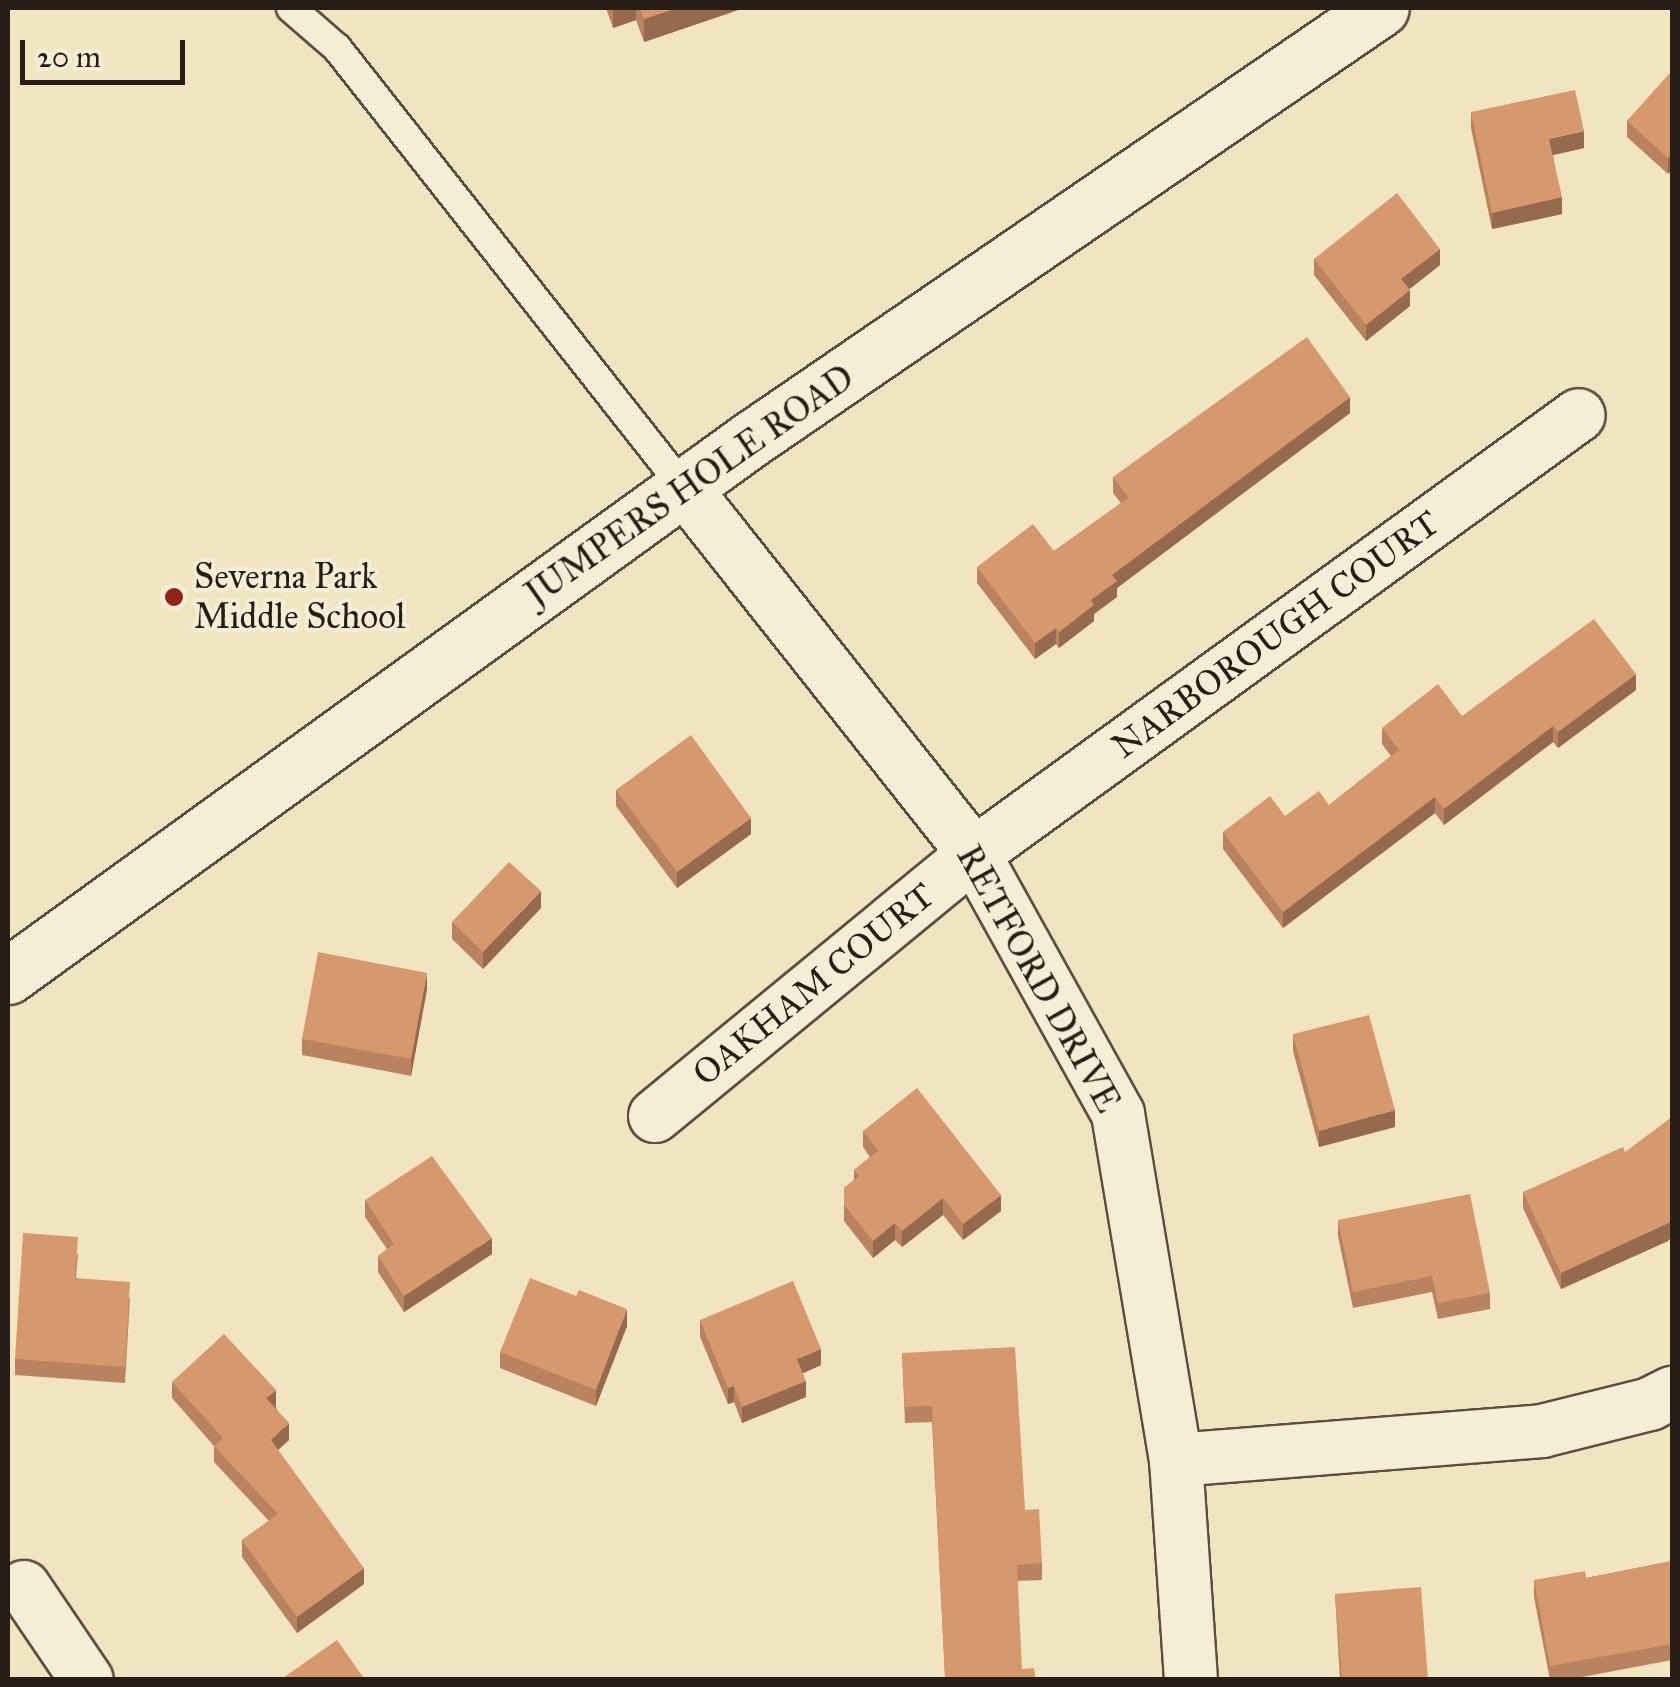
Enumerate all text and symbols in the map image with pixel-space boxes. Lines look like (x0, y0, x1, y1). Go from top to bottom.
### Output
scale bar (25, 20, 190, 82)
text: 20 m (37, 39, 101, 75)
street label: JUMPERS HOLE ROAD (518, 357, 862, 615)
street label: NARBOROUGH COURT (1104, 502, 1448, 768)
place label: Severna Park Middle School (194, 556, 406, 638)
marker: Severna Park Middle School (163, 586, 185, 608)
street label: RETFORD DRIVE (947, 838, 1129, 1120)
street label: OAKHAM COURT (685, 875, 943, 1095)

